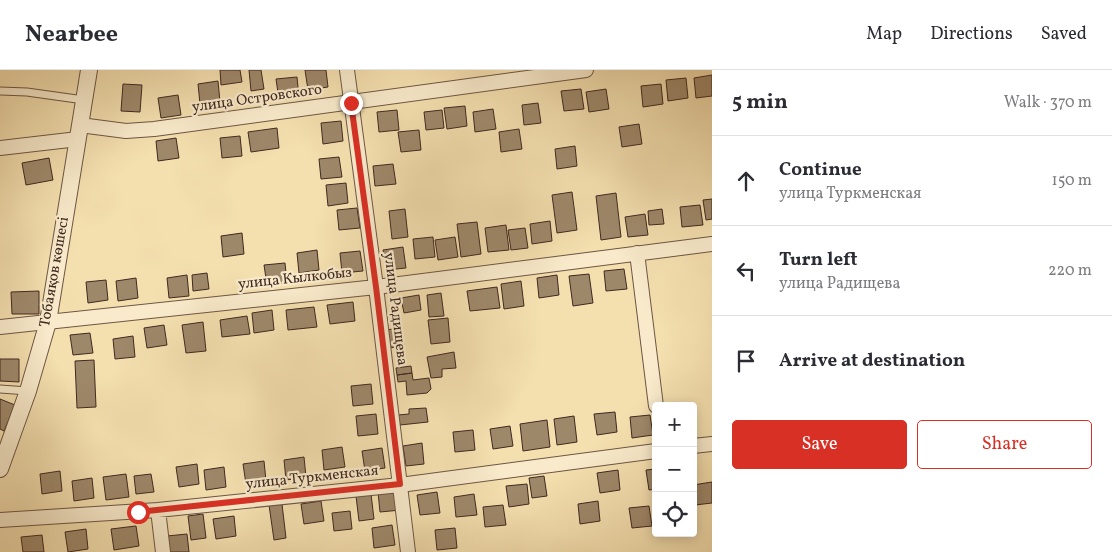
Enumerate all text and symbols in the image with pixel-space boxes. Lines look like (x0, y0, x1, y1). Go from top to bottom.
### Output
text: Nearbee (25, 18, 118, 52)
text: Map (866, 22, 902, 47)
text: Directions (930, 22, 1013, 47)
text: Saved (1041, 22, 1087, 47)
street label: улица Островского (191, 79, 323, 119)
text: 5 min (732, 88, 788, 117)
route end (340, 92, 363, 115)
text: Walk · 370 m (1004, 92, 1092, 114)
text: Continue (779, 157, 862, 183)
icon: ahead (732, 167, 760, 195)
text: 150 m (1051, 170, 1092, 192)
text: улица Туркменская (779, 183, 921, 205)
street label: Тобаяқов көшесі (35, 215, 75, 329)
text: Turn left (779, 247, 858, 273)
street label: улица Радищева (378, 251, 412, 367)
icon: left (732, 257, 760, 285)
text: 220 m (1048, 260, 1092, 282)
street label: улица Кылкобыз (237, 263, 353, 295)
text: улица Радищева (779, 273, 900, 295)
icon: arrive (732, 347, 760, 375)
text: Arrive at destination (779, 348, 965, 374)
map controls (652, 402, 697, 537)
button: + (652, 402, 697, 447)
button: Save (732, 420, 907, 469)
button: Share (917, 420, 1092, 469)
button: − (652, 447, 697, 492)
street label: улица Туркменская (244, 461, 380, 495)
button: locate (652, 492, 697, 537)
route start (127, 501, 150, 524)

